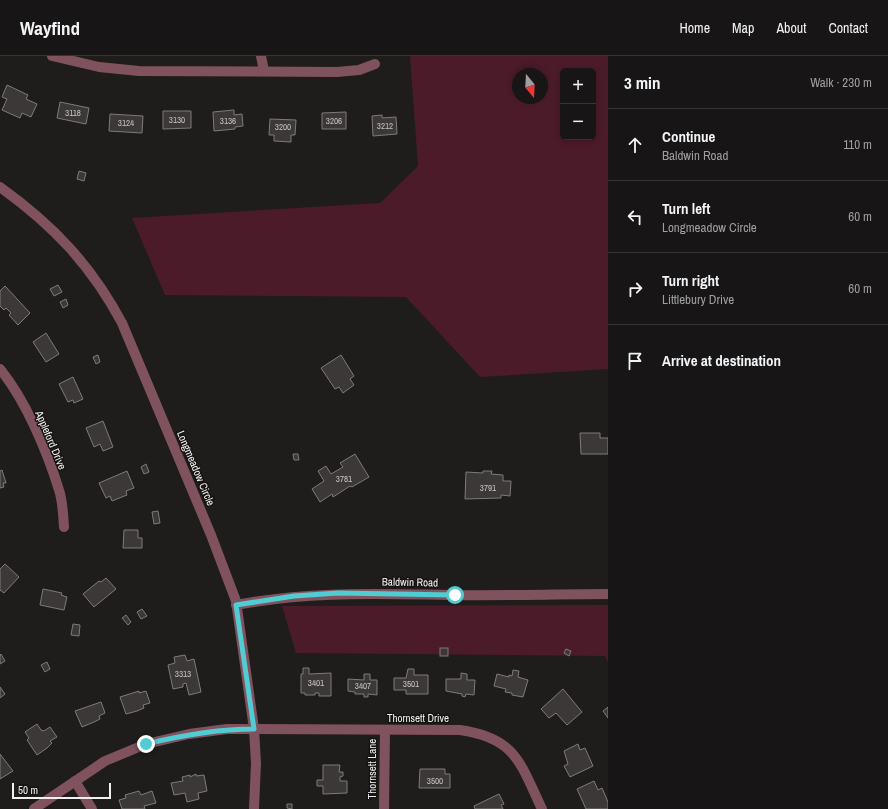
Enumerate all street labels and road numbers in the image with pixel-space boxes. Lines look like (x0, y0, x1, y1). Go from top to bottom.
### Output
street label: Appleford Drive (32, 407, 70, 472)
street label: Longmeadow Circle (174, 428, 218, 508)
street label: Baldwin Road (382, 575, 438, 589)
street label: Thornsett Drive (387, 711, 449, 725)
street label: Thornsett Lane (365, 739, 379, 799)

